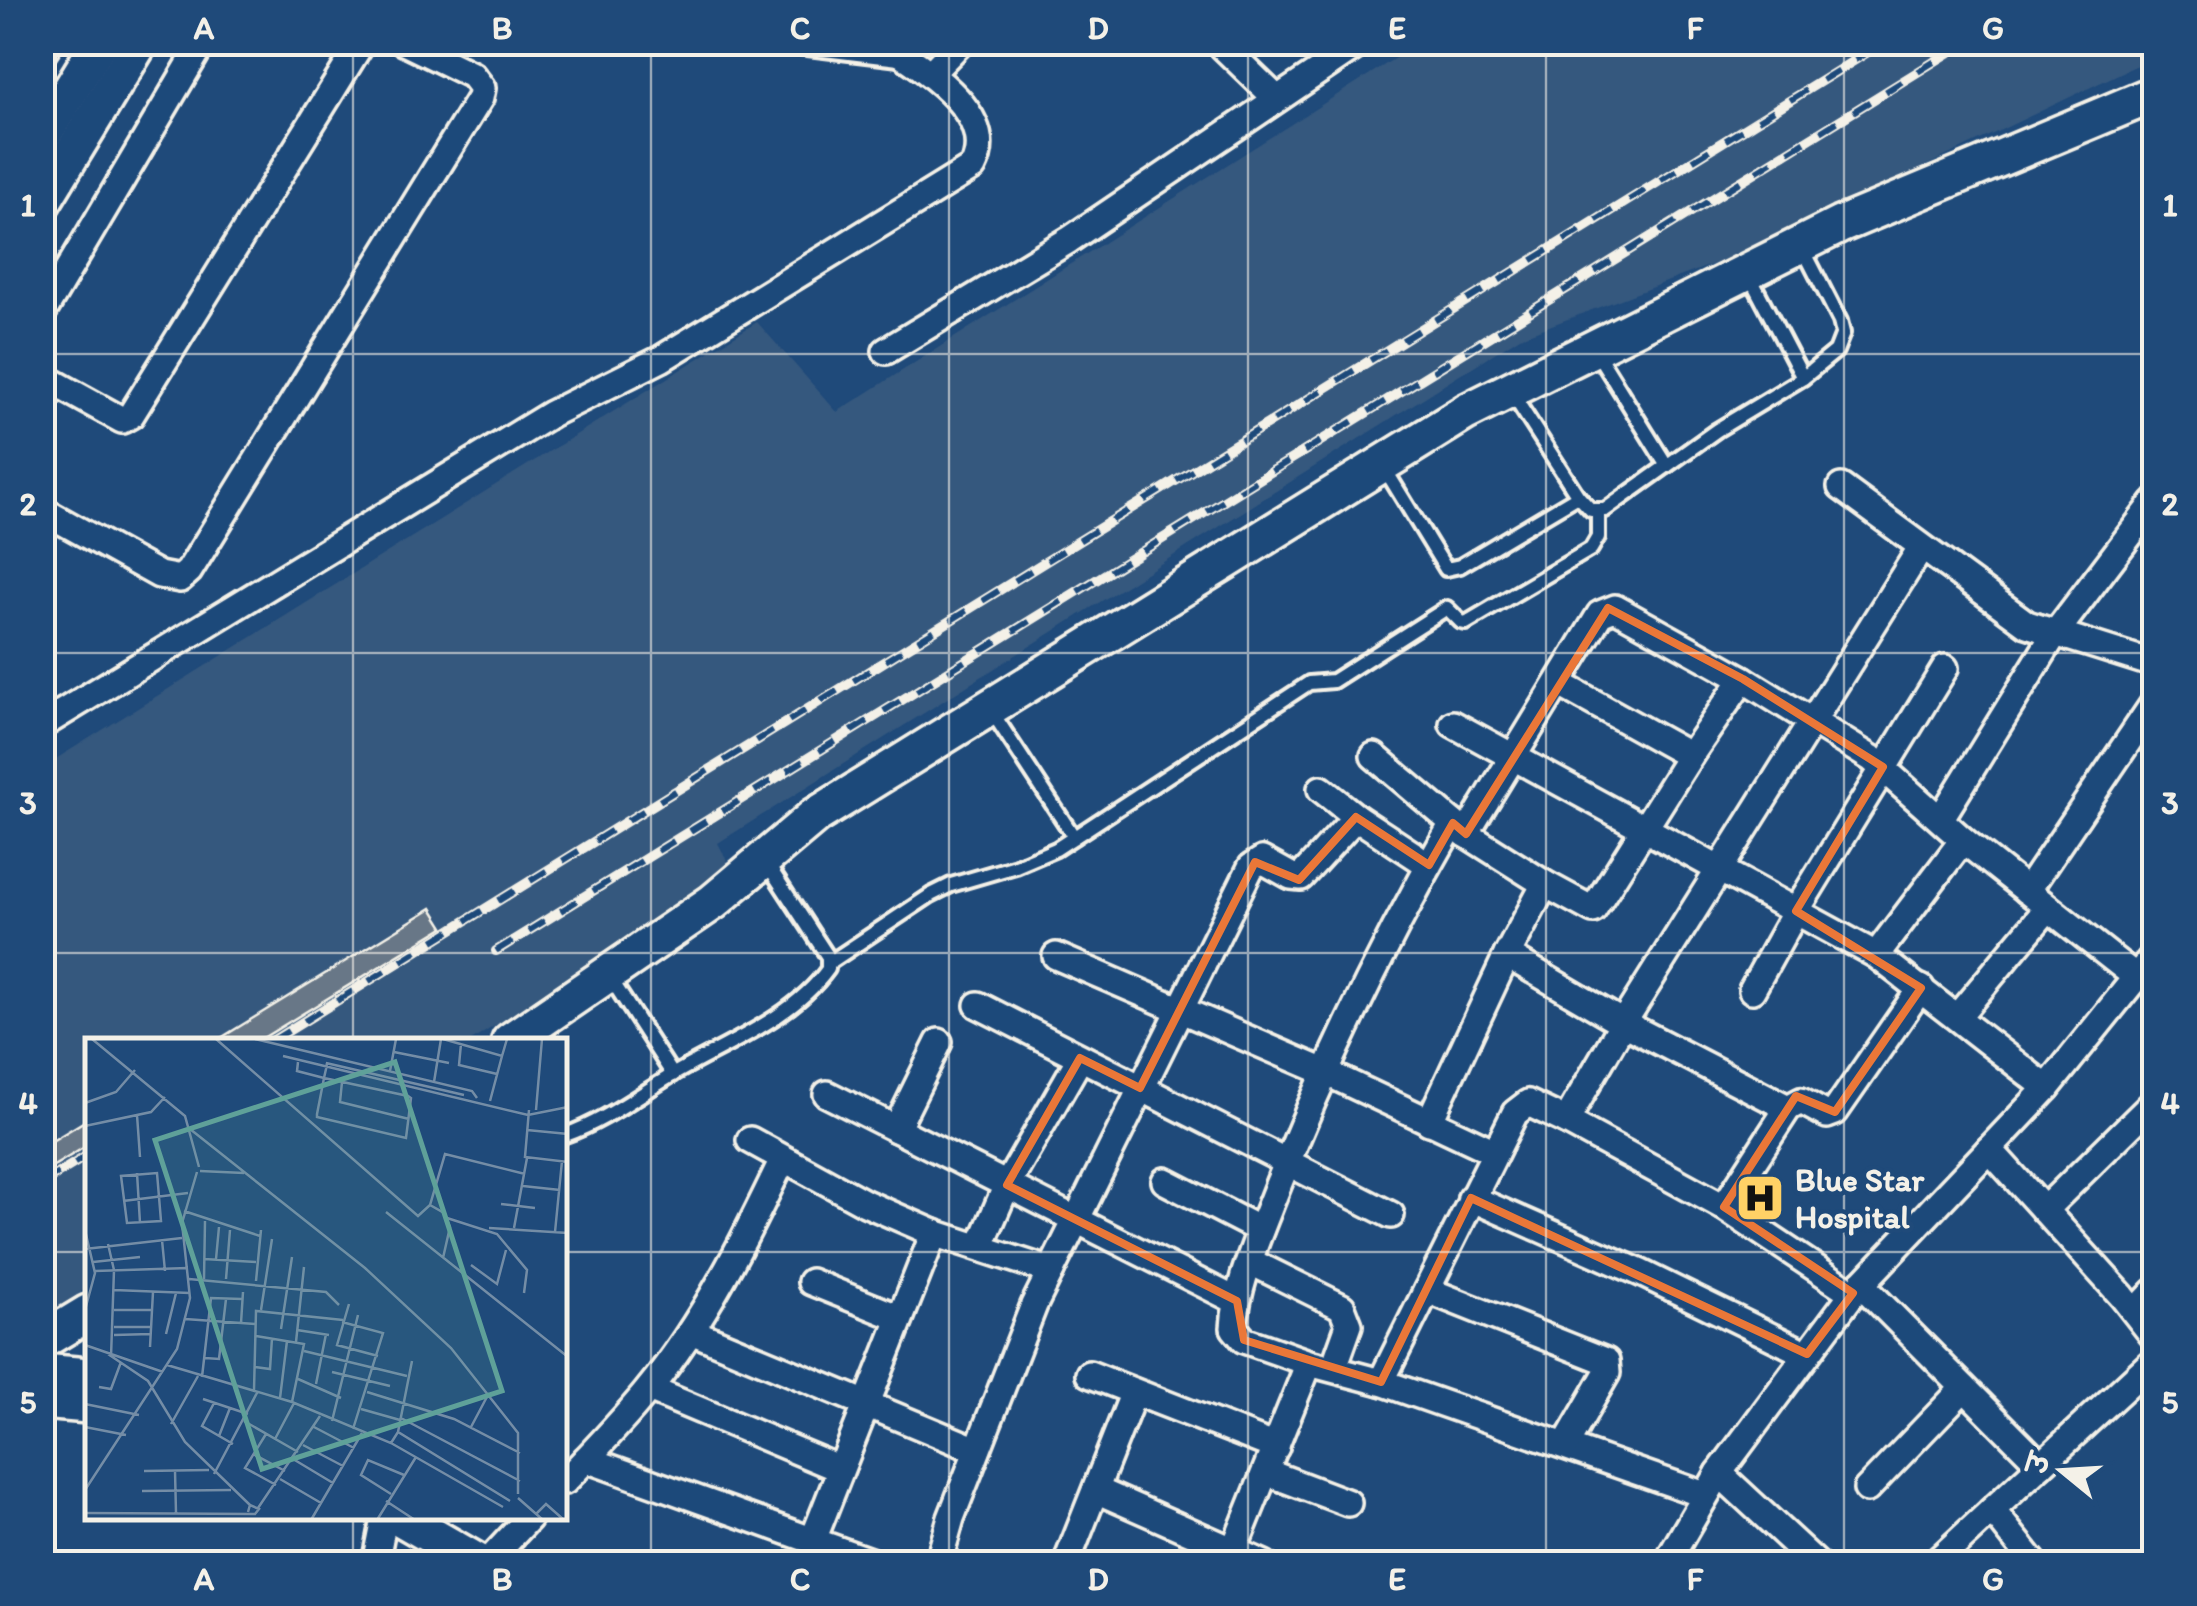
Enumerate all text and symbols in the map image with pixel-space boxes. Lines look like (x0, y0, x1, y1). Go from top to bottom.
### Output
text: A (193, 9, 215, 47)
text: B (492, 9, 512, 47)
text: C (790, 9, 810, 47)
text: D (1087, 9, 1109, 47)
text: E (1388, 9, 1406, 47)
text: F (1687, 9, 1704, 47)
text: G (1982, 9, 2004, 47)
text: 1 (21, 186, 36, 224)
text: 1 (2163, 186, 2178, 224)
text: 2 (20, 485, 37, 523)
text: 2 (2162, 485, 2179, 523)
text: 3 (19, 784, 37, 822)
text: 3 (2161, 784, 2179, 822)
inset map (85, 1038, 568, 1521)
text: 4 (18, 1084, 38, 1122)
text: 4 (2160, 1084, 2180, 1122)
place label: Blue Star Hospital (1795, 1161, 1925, 1236)
hospital icon: Blue Star Hospital (1734, 1172, 1786, 1224)
text: 5 (20, 1383, 37, 1421)
text: 5 (2162, 1383, 2179, 1421)
north arrow (2012, 1421, 2112, 1521)
text: उ (2018, 1447, 2058, 1480)
text: A (193, 1560, 215, 1598)
text: B (492, 1560, 512, 1598)
text: C (790, 1560, 810, 1598)
text: D (1087, 1560, 1109, 1598)
text: E (1388, 1560, 1406, 1598)
text: F (1687, 1560, 1704, 1598)
text: G (1982, 1560, 2004, 1598)

